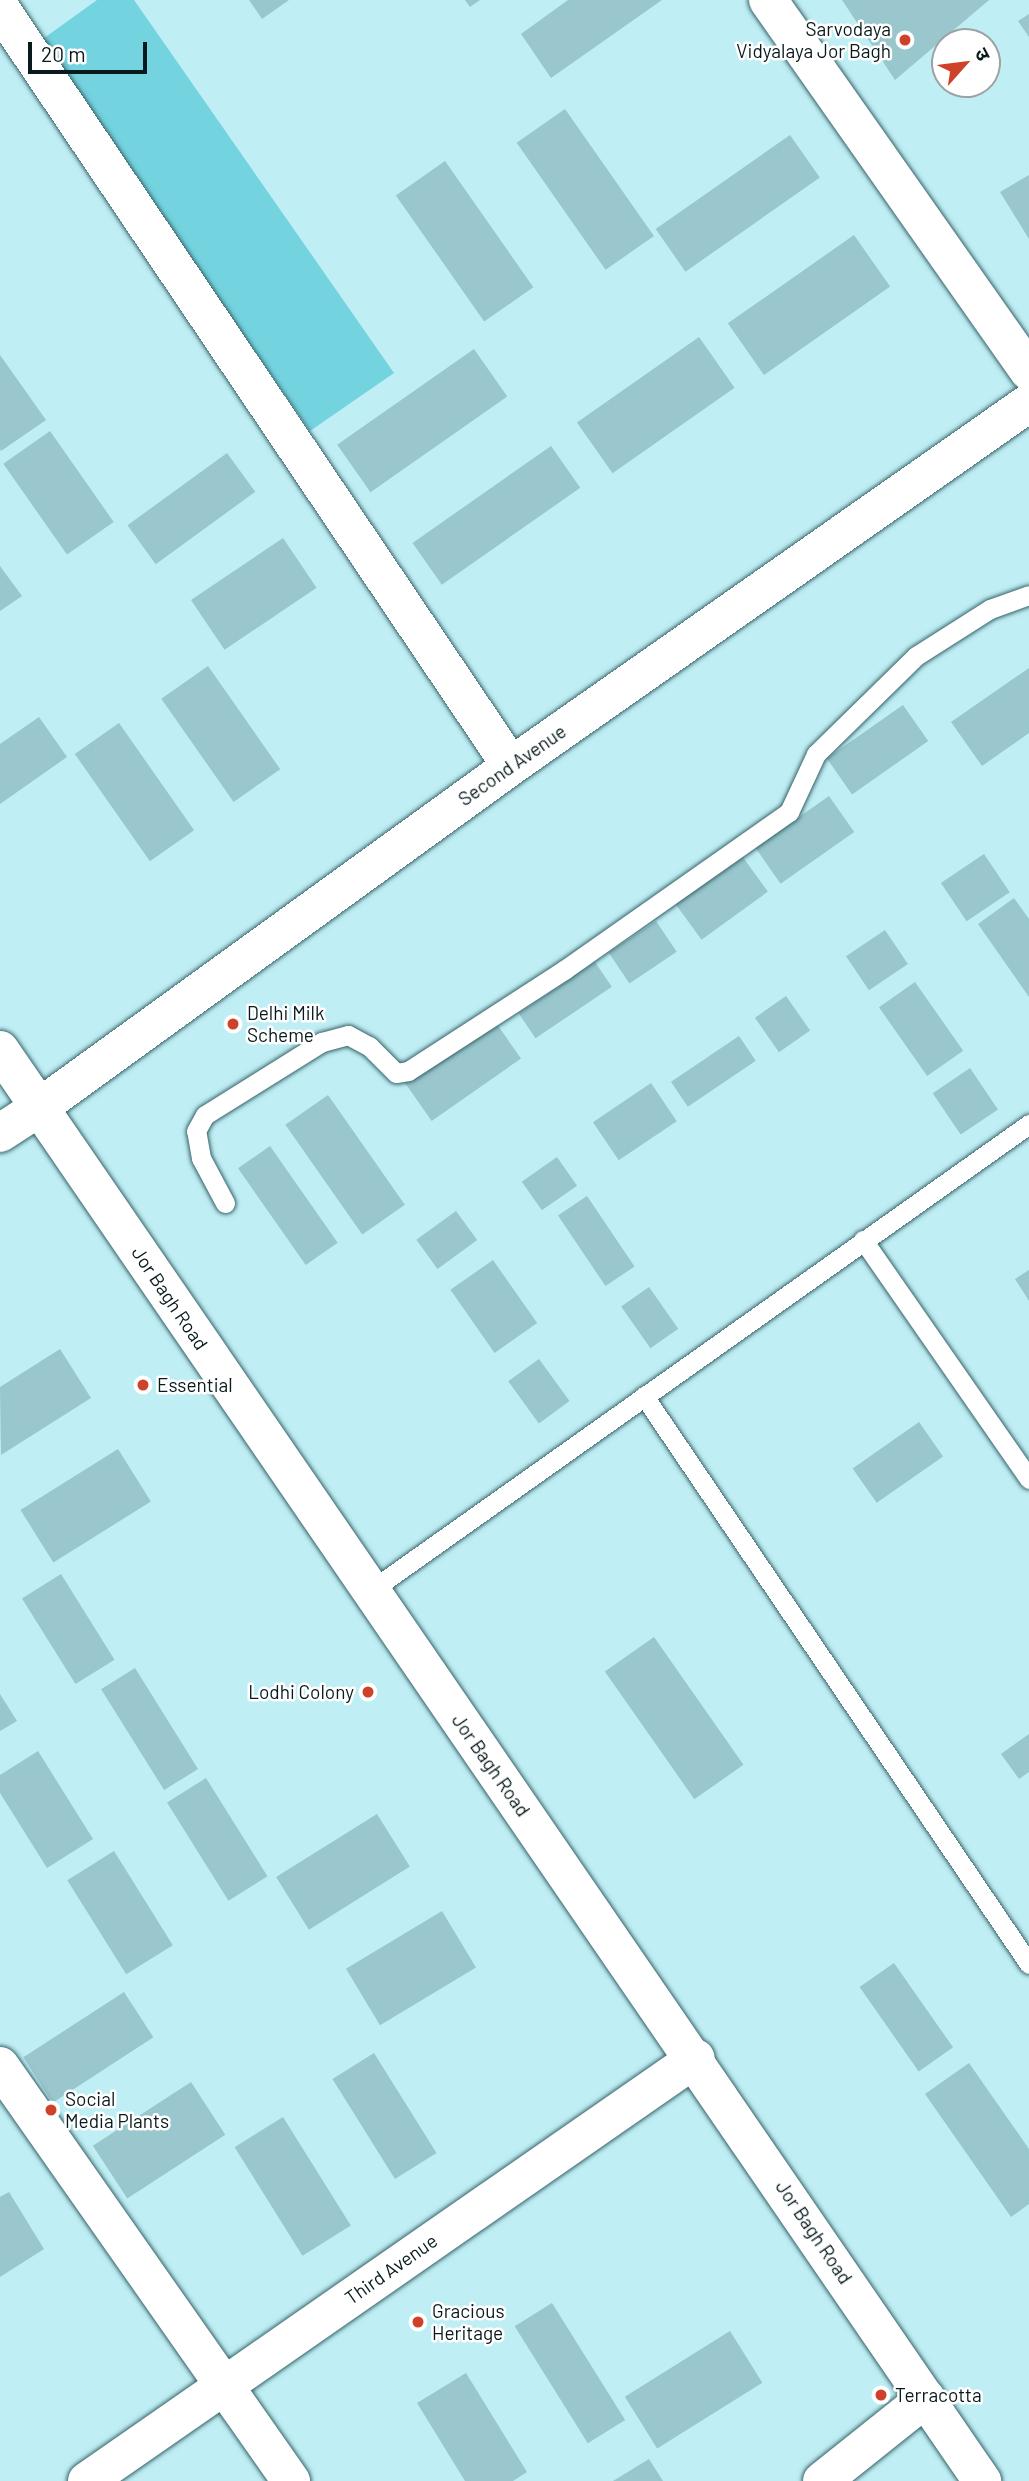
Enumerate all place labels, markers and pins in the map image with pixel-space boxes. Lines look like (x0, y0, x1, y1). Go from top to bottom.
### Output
place label: Sarvodaya Vidyalaya Jor Bagh (736, 18, 891, 62)
marker: Sarvodaya Vidyalaya Jor Bagh (897, 32, 913, 48)
place label: Delhi Milk Scheme (247, 1002, 324, 1046)
marker: Delhi Milk Scheme (225, 1016, 241, 1032)
place label: Essential (157, 1374, 233, 1396)
marker: Essential (135, 1377, 151, 1393)
place label: Lodhi Colony (248, 1681, 354, 1703)
marker: Lodhi Colony (360, 1684, 376, 1700)
place label: Social Media Plants (65, 2088, 169, 2132)
marker: Social Media Plants (43, 2102, 59, 2118)
place label: Gracious Heritage (432, 2300, 505, 2344)
marker: Gracious Heritage (410, 2314, 426, 2330)
place label: Terracotta (895, 2384, 982, 2406)
marker: Terracotta (873, 2387, 889, 2403)

